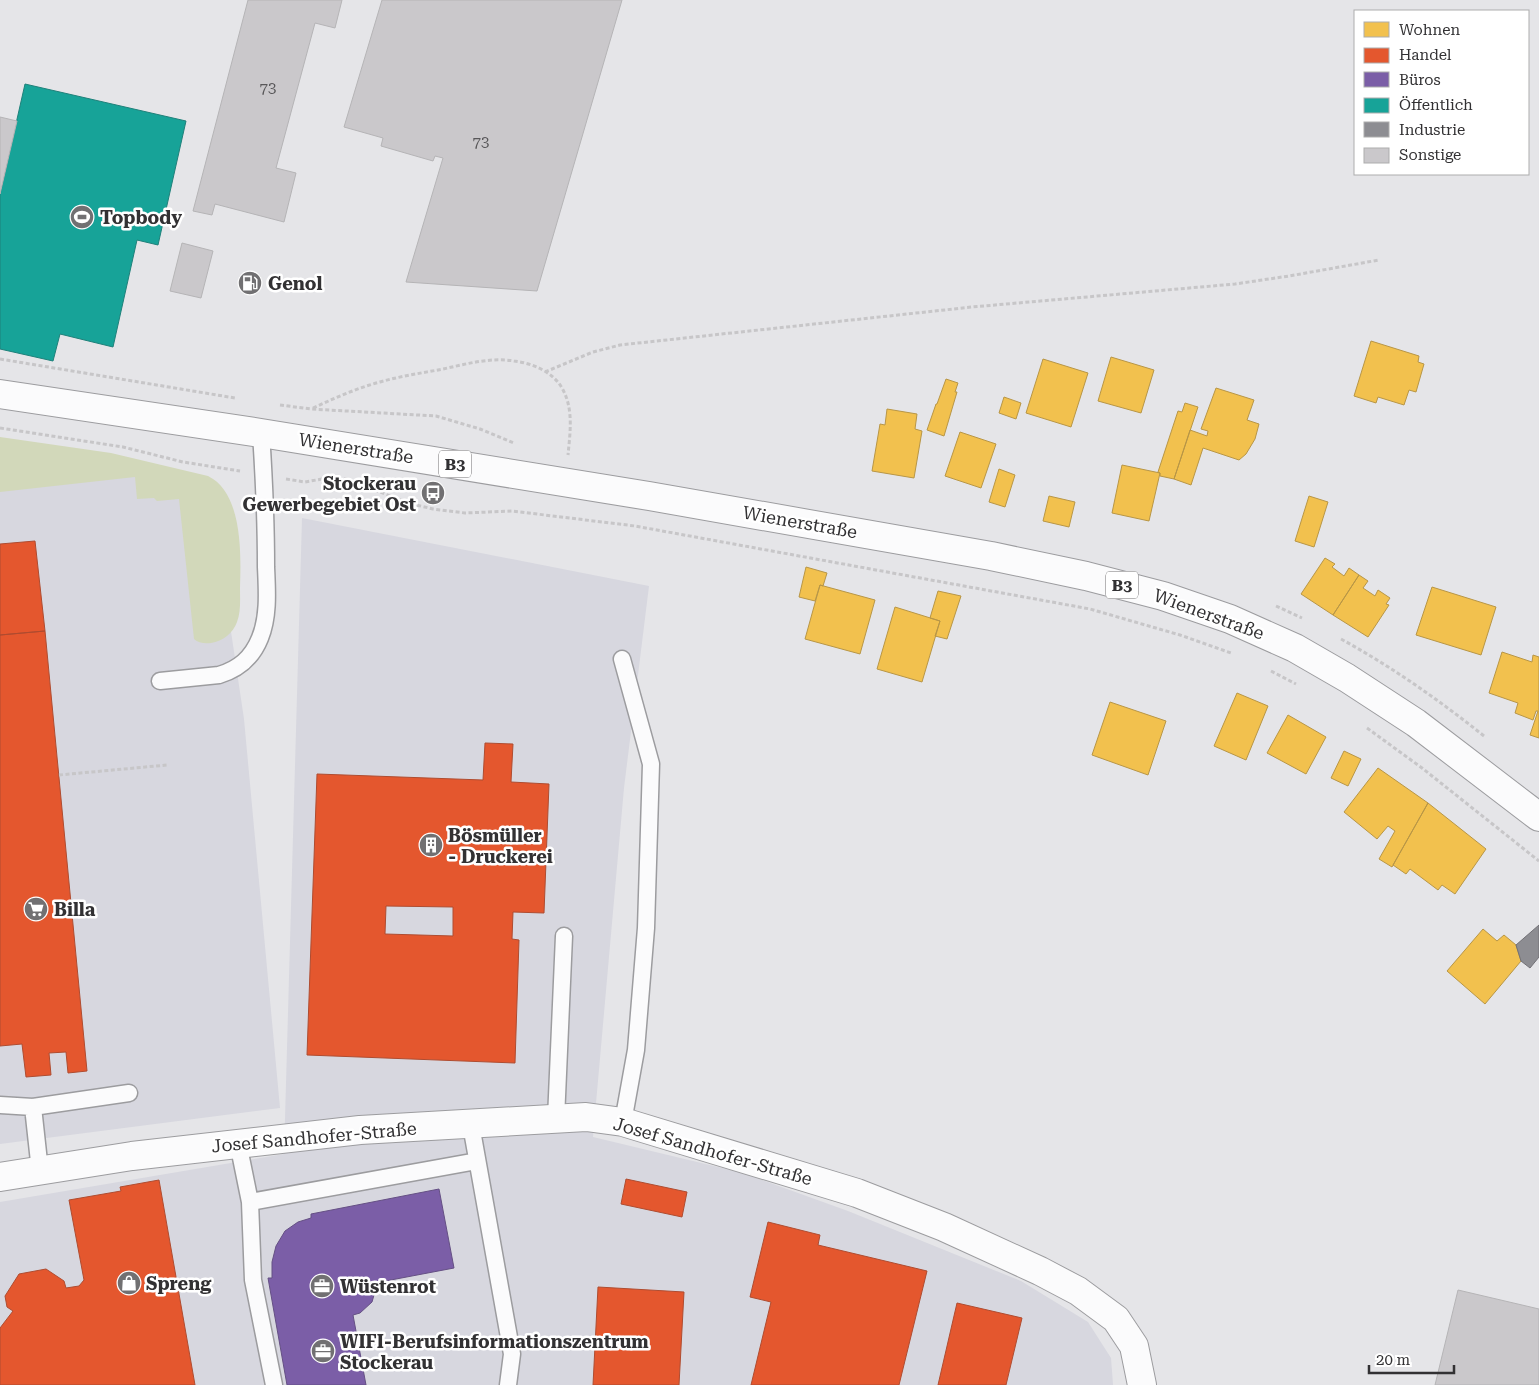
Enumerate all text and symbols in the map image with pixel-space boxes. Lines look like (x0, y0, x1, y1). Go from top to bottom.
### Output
legend (1354, 10, 1529, 175)
text: Wohnen (1399, 21, 1460, 39)
text: Handel (1399, 46, 1452, 64)
text: Büros (1399, 71, 1441, 89)
house number: 73 (260, 79, 276, 97)
text: Öffentlich (1399, 96, 1473, 114)
text: Industrie (1399, 121, 1465, 139)
house number: 73 (473, 133, 489, 151)
text: Sonstige (1399, 146, 1461, 164)
sports icon: Topbody (69, 204, 95, 230)
place label: Topbody (100, 207, 182, 228)
fuel station icon: Genol (237, 270, 263, 296)
place label: Genol (268, 273, 322, 294)
street label: Wienerstraße (297, 429, 415, 467)
road number: B3 (439, 450, 471, 478)
place label: Stockerau Gewerbegebiet Ost (242, 473, 416, 515)
bus stop icon: Stockerau Gewerbegebiet Ost (420, 480, 446, 506)
street label: Wienerstraße (741, 502, 859, 542)
road number: B3 (1106, 572, 1138, 598)
street label: Wienerstraße (1151, 584, 1267, 644)
place label: Bösmüller - Druckerei (448, 825, 553, 867)
building icon: Bösmüller - Druckerei (418, 832, 444, 858)
supermarket icon: Billa (23, 896, 49, 922)
place label: Billa (54, 899, 96, 920)
street label: Josef Sandhofer-Straße (611, 1113, 815, 1189)
street label: Josef Sandhofer-Straße (211, 1118, 417, 1156)
shop icon: Spreng (116, 1270, 142, 1296)
place label: Spreng (146, 1273, 212, 1294)
office icon: Wüstenrot (309, 1273, 335, 1299)
place label: Wüstenrot (340, 1276, 436, 1297)
place label: WIFI-Berufsinformationszentrum Stockerau (340, 1331, 649, 1373)
office icon: WIFI-Berufsinformationszentrum Stockerau (310, 1338, 336, 1364)
scale bar (1369, 1342, 1454, 1374)
text: 20 m (1376, 1351, 1411, 1369)

